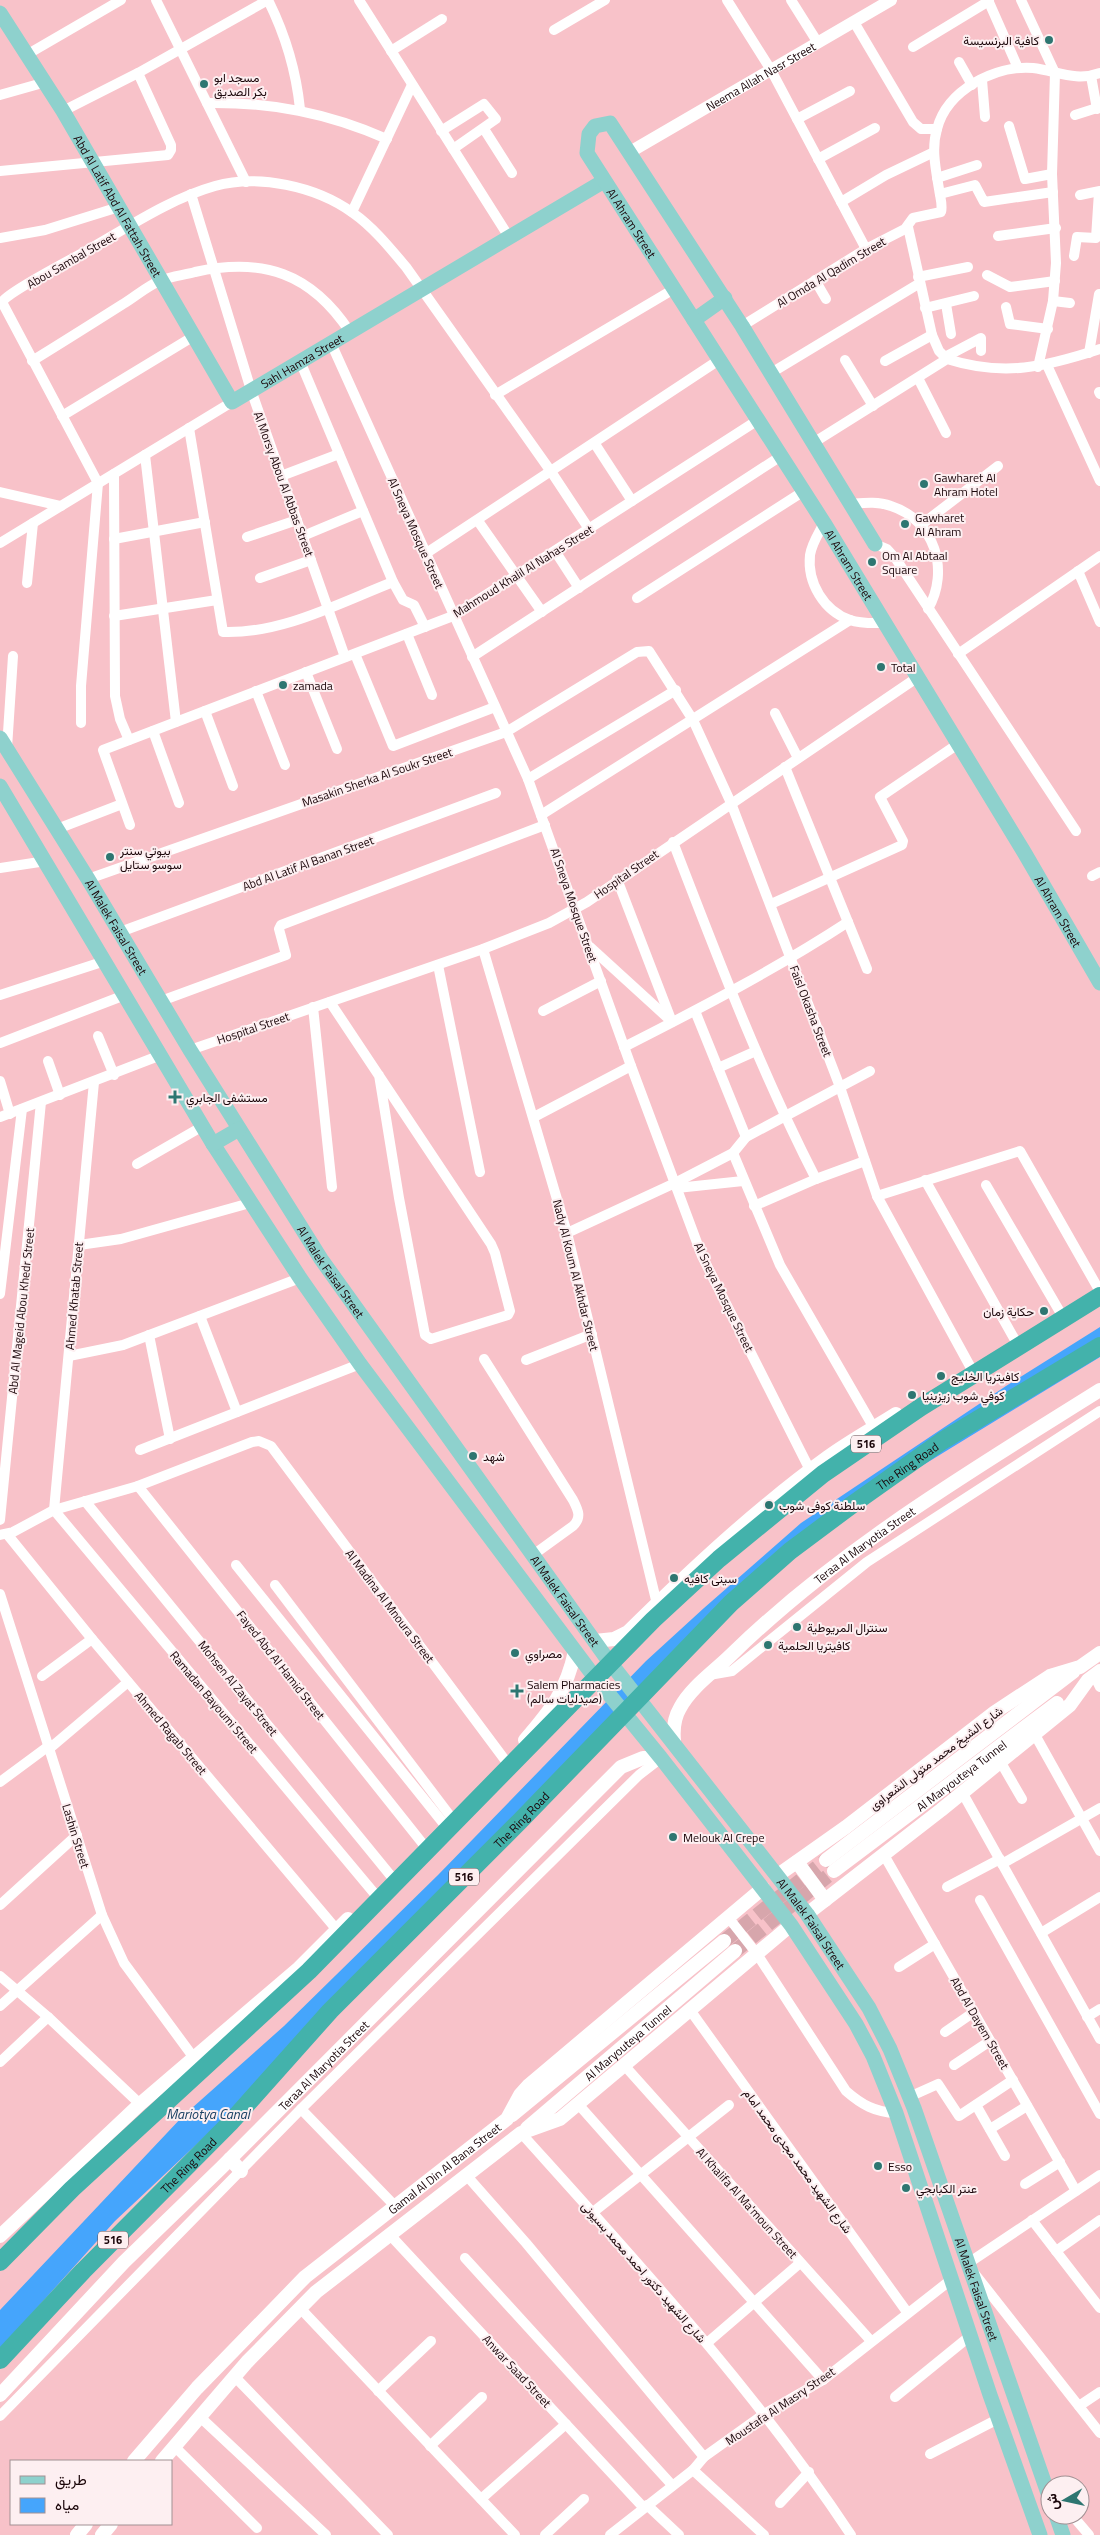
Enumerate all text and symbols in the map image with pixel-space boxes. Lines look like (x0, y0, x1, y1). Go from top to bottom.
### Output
place label: كافية البرنسيسة (963, 31, 1039, 50)
marker: كافية البرنسيسة (1043, 34, 1055, 46)
street label: Neema Allah Nasr Street (702, 36, 820, 115)
place label: مسجد ابو بكر الصديق (214, 68, 267, 101)
marker: مسجد ابو بكر الصديق (198, 78, 210, 90)
street label: Abd Al Latif Abd Al Fattah Street (69, 131, 167, 281)
street label: Al Ahram Street (602, 184, 662, 262)
street label: Abou Sambal Street (23, 226, 120, 293)
street label: Al Omda Al Qadim Street (773, 231, 890, 312)
street label: Sahl Hamza Street (256, 328, 347, 393)
street label: Al Morsy Abou Al Abbas Street (249, 409, 319, 560)
place label: Gawharet Al Ahram Hotel (934, 468, 998, 501)
street label: Al Sneya Mosque Street (383, 474, 449, 592)
marker: Gawharet Al Ahram Hotel (918, 478, 930, 490)
place label: Gawharet Al Ahram (915, 508, 965, 541)
marker: Gawharet Al Ahram (899, 518, 911, 530)
street label: Mahmoud Khalil Al Nahas Street (449, 519, 598, 622)
street label: Al Ahram Street (820, 525, 879, 604)
place label: Om Al Abtaal Square (882, 546, 948, 579)
marker: Om Al Abtaal Square (866, 556, 878, 568)
place label: Total (891, 658, 916, 677)
marker: Total (875, 661, 887, 673)
place label: zamada (293, 676, 333, 695)
marker: zamada (277, 679, 289, 691)
street label: Masakin Sherka Al Soukr Street (299, 742, 455, 812)
street label: Abd Al Latif Al Banan Street (240, 830, 377, 896)
place label: بيوتي سنتر سوسو ستايل (119, 841, 182, 874)
street label: Hospital Street (590, 844, 663, 903)
street label: Al Sneya Mosque Street (545, 845, 603, 966)
marker: بيوتي سنتر سوسو ستايل (104, 851, 116, 863)
street label: Al Ahram Street (1030, 872, 1087, 951)
street label: Al Malek Faisal Street (81, 875, 153, 979)
street label: Faisl Okasha Street (785, 962, 837, 1060)
street label: Hospital Street (214, 1006, 293, 1049)
place label: مستشفى الجابري (186, 1088, 268, 1108)
marker: مستشفى الجابري (168, 1090, 182, 1104)
street label: Nady Al Koum Al Akhdar Street (548, 1197, 604, 1354)
street label: Al Malek Faisal Street (293, 1222, 370, 1322)
street label: Abd Al Mageid Abou Khedr Street (3, 1226, 39, 1395)
street label: Al Sneya Mosque Street (689, 1239, 759, 1356)
street label: Ahmed Khatab Street (60, 1241, 88, 1351)
place label: حكاية زمان (983, 1302, 1034, 1321)
marker: حكاية زمان (1038, 1305, 1050, 1317)
place label: كافيتريا الخليج (951, 1367, 1019, 1386)
marker: كافيتريا الخليج (935, 1370, 947, 1382)
place label: كوفي شوب زيزينيا (922, 1386, 1005, 1406)
marker: كوفي شوب زيزينيا (906, 1389, 918, 1401)
road number: 516 (851, 1436, 881, 1452)
street label: The Ring Road (872, 1437, 942, 1495)
place label: شهد (483, 1447, 505, 1466)
marker: شهد (467, 1450, 479, 1462)
place label: سلطنة كوفى شوب (779, 1496, 865, 1515)
marker: سلطنة كوفى شوب (763, 1499, 775, 1511)
street label: Teraa Al Maryotia Street (809, 1501, 919, 1588)
street label: Al Madina Al Mnoura Street (341, 1545, 440, 1668)
street label: Al Malek Faisal Street (526, 1551, 605, 1651)
place label: سيتى كافيه (684, 1569, 737, 1588)
marker: سيتى كافيه (668, 1572, 680, 1584)
street label: Fayed Abd Al Hamid Street (232, 1606, 330, 1724)
place label: سنترال المريوطية (807, 1618, 888, 1637)
marker: سنترال المريوطية (791, 1621, 803, 1633)
street label: Mohsen Al Zayat Street (193, 1636, 283, 1740)
place label: كافيتريا الحلمية (778, 1636, 850, 1655)
marker: كافيتريا الحلمية (762, 1639, 774, 1651)
place label: مصراوي (525, 1644, 562, 1664)
street label: Ramadan Bayoumi Street (165, 1647, 263, 1758)
marker: مصراوي (509, 1647, 521, 1659)
place label: Salem Pharmacies (صيدليات سالم) (527, 1675, 621, 1708)
marker: Salem Pharmacies (صيدليات سالم) (511, 1685, 523, 1697)
street label: Ahmed Ragab Street (130, 1687, 212, 1780)
street label: شارع الشيخ محمد متولى الشعراوى (865, 1701, 1007, 1815)
street label: Al Maryouteya Tunnel (912, 1735, 1010, 1816)
street label: The Ring Road (489, 1787, 553, 1852)
street label: Lashin Street (57, 1801, 95, 1871)
place label: Melouk Al Crepe (683, 1828, 764, 1847)
marker: Melouk Al Crepe (667, 1831, 679, 1843)
road number: 516 (449, 1868, 479, 1885)
street label: Al Malek Faisal Street (772, 1873, 851, 1974)
street label: Abd Al Dayem Street (946, 1973, 1015, 2073)
street label: Al Maryouteya Tunnel (580, 2000, 675, 2085)
street label: Teraa Al Maryotia Street (274, 2015, 374, 2115)
street label: شارع الشهيد محمد مجدى محمد امام (739, 2085, 857, 2237)
water label: Mariotya Canal (166, 2103, 252, 2124)
street label: Gamal Al Din Al Bana Street (384, 2117, 505, 2218)
street label: The Ring Road (156, 2133, 221, 2198)
street label: Al Khalifa Al Ma'moun Street (692, 2143, 803, 2263)
place label: Esso (888, 2157, 912, 2176)
marker: Esso (872, 2160, 884, 2172)
place label: عنتر الكبابجي (916, 2179, 977, 2199)
marker: عنتر الكبابجي (900, 2182, 912, 2194)
street label: شارع الشهيد دكتور احمد محمد بسيونى (577, 2197, 711, 2347)
road number: 516 (98, 2232, 128, 2248)
street label: Al Malek Faisal Street (950, 2235, 1004, 2344)
street label: Anwar Saad Street (478, 2330, 556, 2412)
street label: Moustafa Al Masry Street (721, 2362, 839, 2450)
legend (10, 2460, 172, 2525)
text: طريق (55, 2468, 87, 2491)
north arrow (1040, 2475, 1090, 2525)
text: ش (1040, 2492, 1063, 2512)
text: مياه (55, 2493, 79, 2516)

